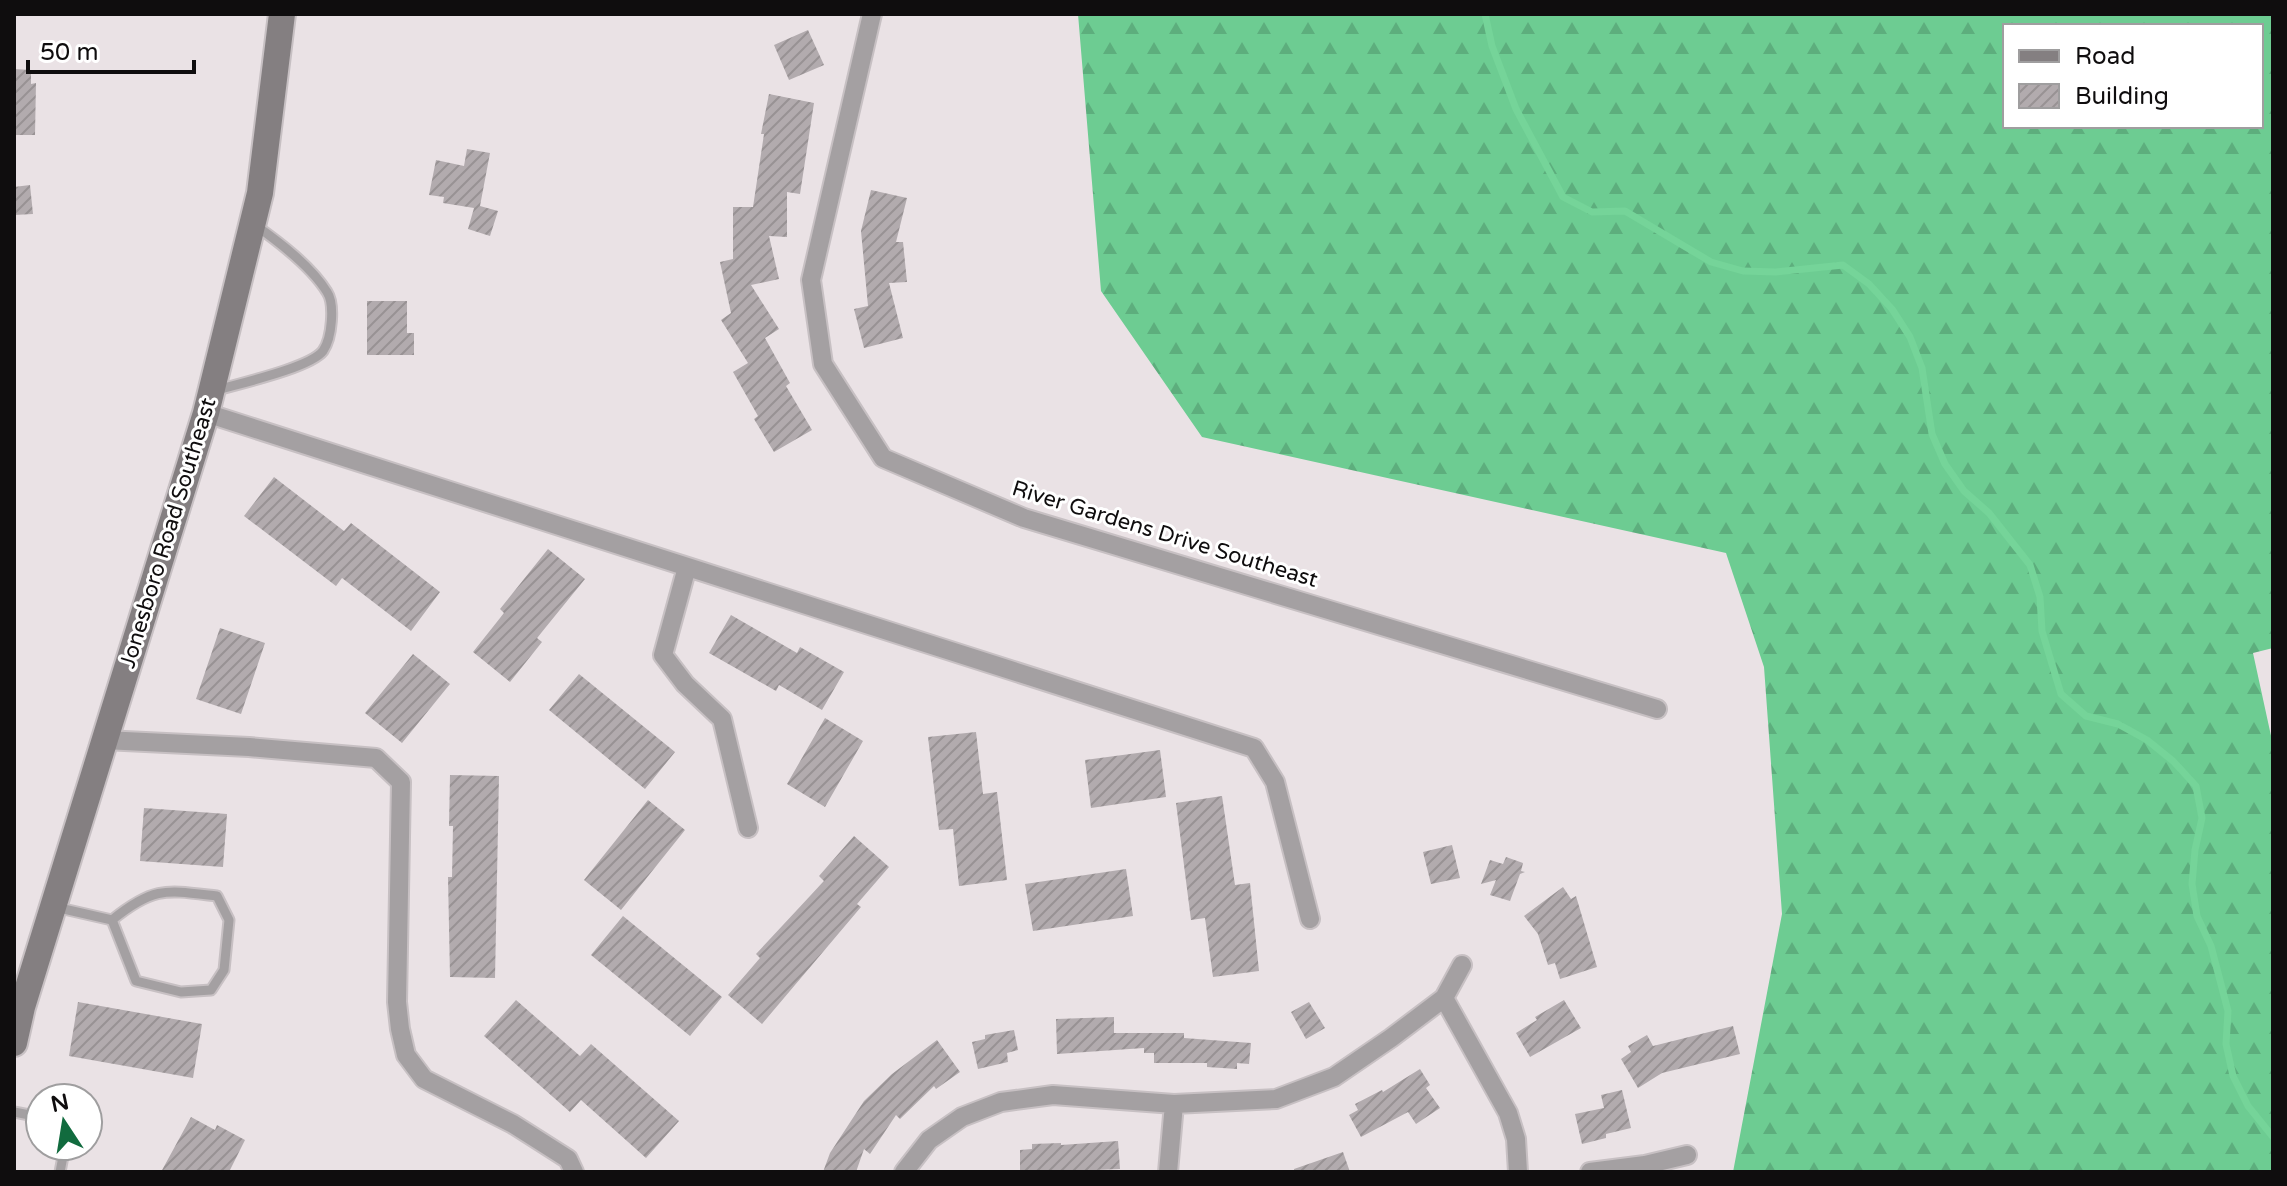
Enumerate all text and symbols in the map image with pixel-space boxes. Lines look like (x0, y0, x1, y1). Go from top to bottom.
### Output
scale bar (28, 24, 194, 74)
legend (2003, 24, 2263, 128)
text: 50 m (40, 38, 98, 67)
text: Road (2075, 42, 2135, 71)
text: Building (2075, 82, 2169, 111)
street label: Jonesboro Road Southeast (114, 395, 222, 671)
street label: River Gardens Drive Southeast (1009, 475, 1321, 593)
north arrow (24, 1082, 104, 1162)
text: N (49, 1089, 71, 1118)

